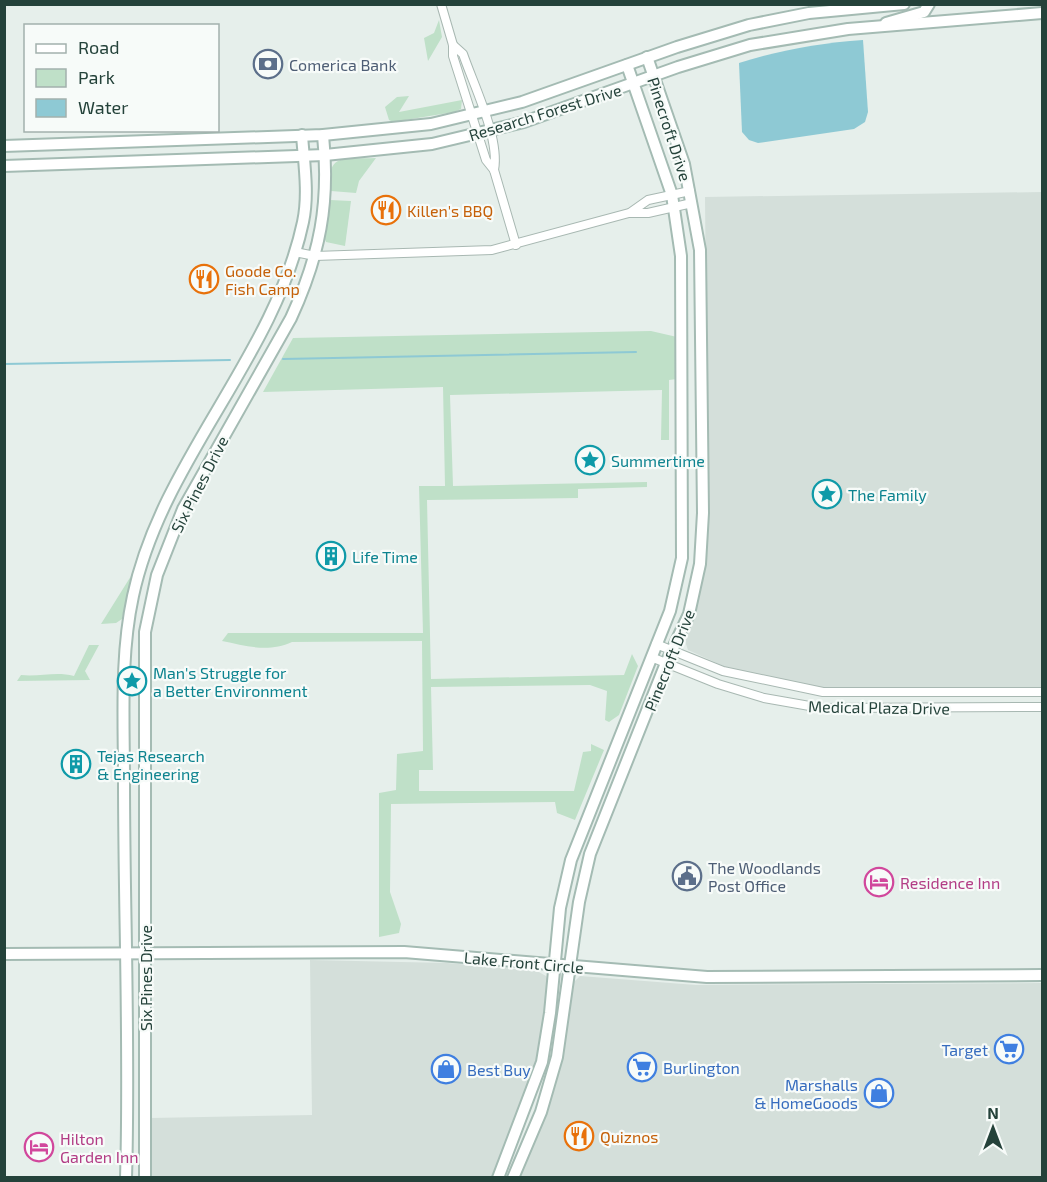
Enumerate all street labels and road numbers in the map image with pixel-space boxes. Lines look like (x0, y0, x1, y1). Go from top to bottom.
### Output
street label: Pinecroft Drive (644, 75, 696, 183)
street label: Research Forest Drive (466, 80, 624, 144)
street label: Six Pines Drive (166, 432, 232, 536)
street label: Pinecroft Drive (640, 606, 698, 714)
street label: Medical Plaza Drive (808, 696, 950, 718)
street label: Six Pines Drive (136, 925, 155, 1031)
street label: Lake Front Circle (463, 947, 585, 977)

